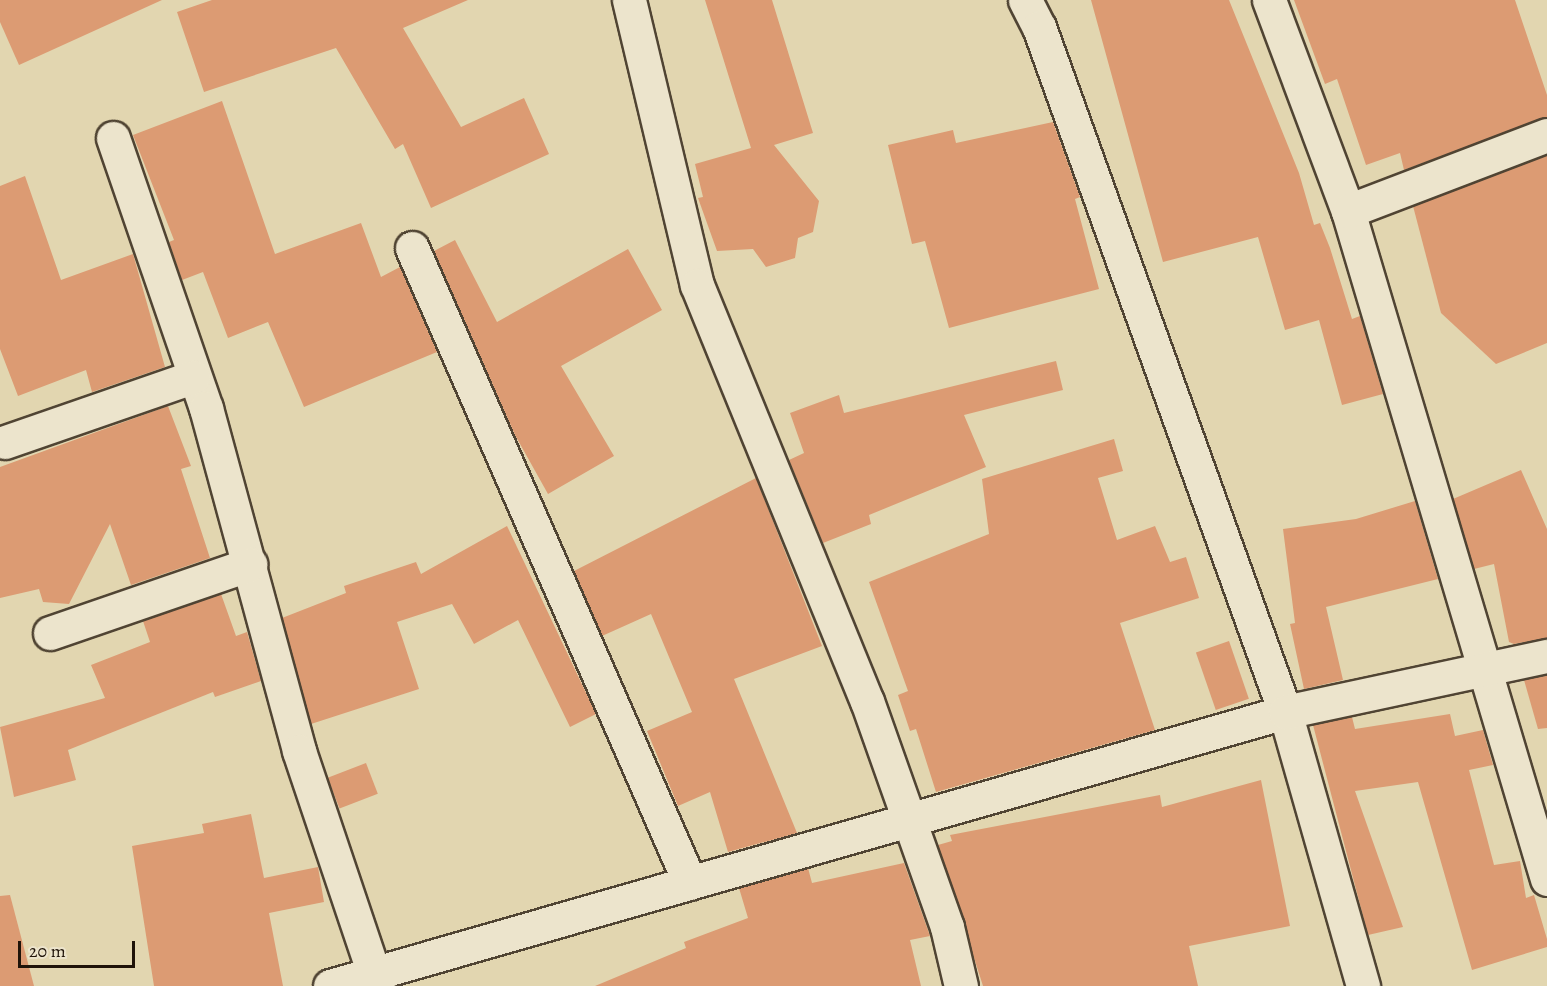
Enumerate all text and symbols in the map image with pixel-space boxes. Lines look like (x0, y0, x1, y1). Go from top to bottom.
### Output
scale bar (21, 929, 138, 967)
text: 20 m (29, 939, 66, 963)

